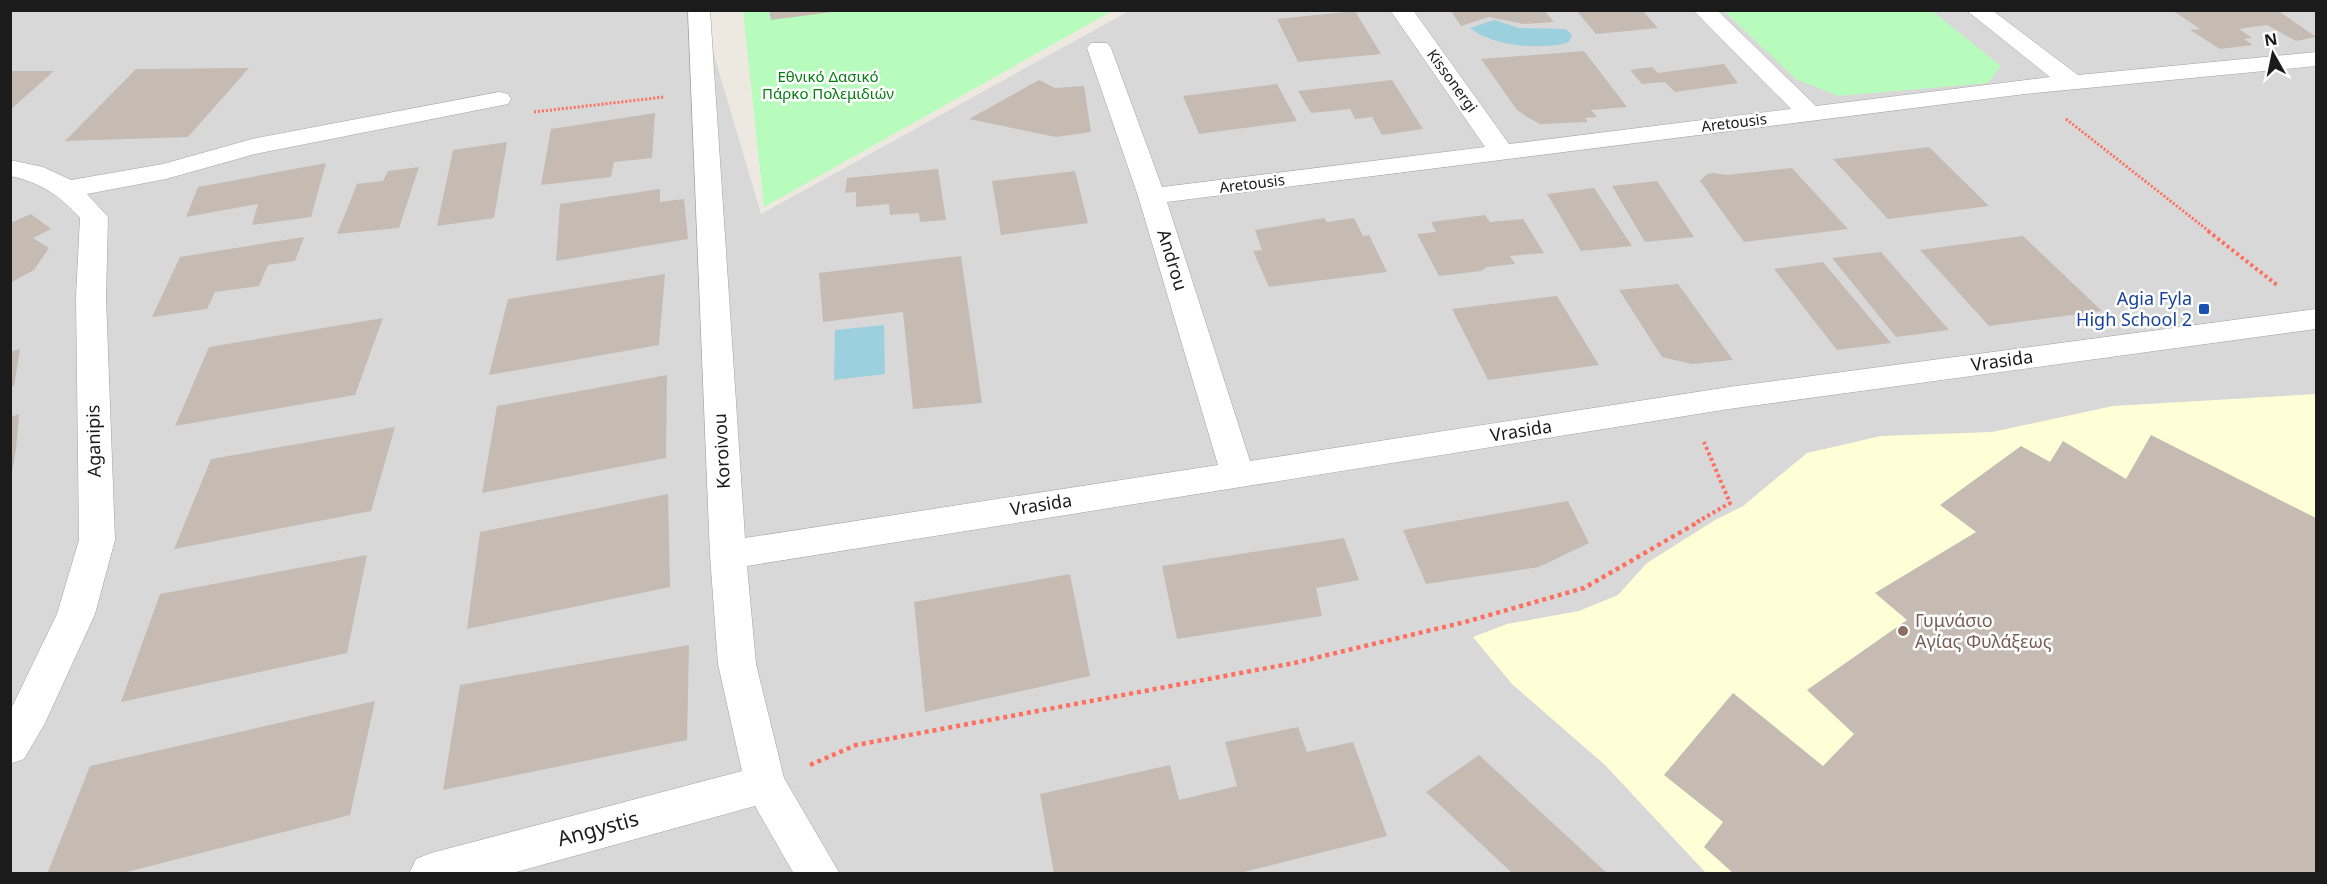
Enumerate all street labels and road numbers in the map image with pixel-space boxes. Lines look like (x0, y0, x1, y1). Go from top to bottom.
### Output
street label: Kissonergi (1423, 45, 1482, 116)
street label: Aretousis (1700, 108, 1768, 136)
street label: Aretousis (1218, 169, 1286, 197)
street label: Androu (1152, 226, 1194, 293)
street label: Vrasida (1969, 344, 2034, 376)
street label: Aganipis (80, 404, 106, 478)
street label: Koroivou (707, 413, 735, 490)
street label: Vrasida (1488, 413, 1553, 447)
street label: Vrasida (1008, 487, 1073, 521)
street label: Angystis (554, 804, 642, 852)

